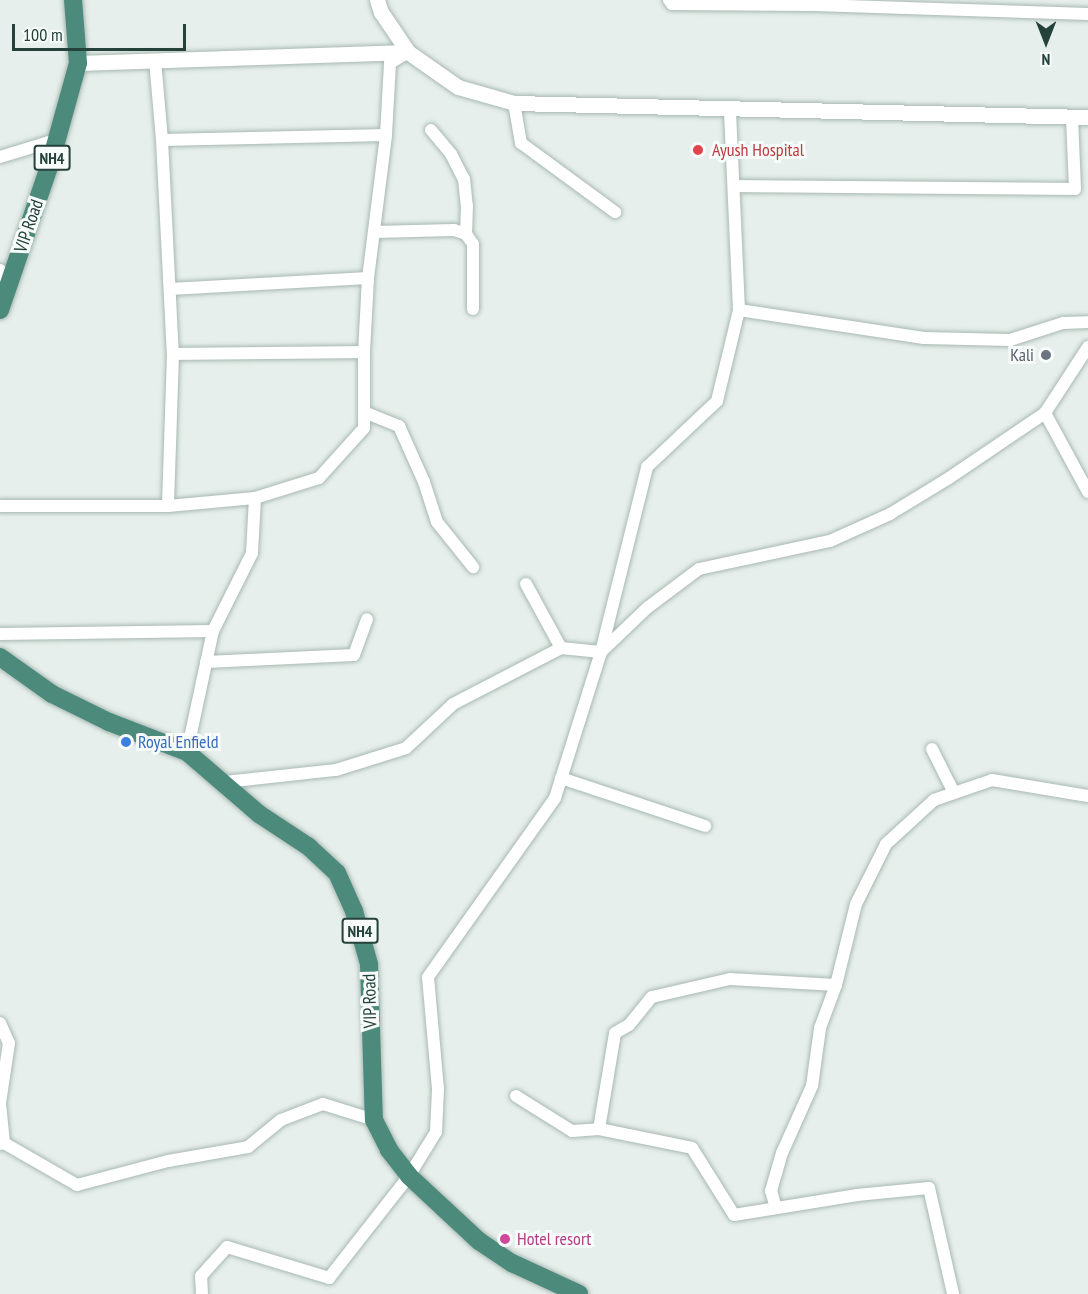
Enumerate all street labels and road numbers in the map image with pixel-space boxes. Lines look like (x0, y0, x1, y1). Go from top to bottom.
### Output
road number: NH4 (32, 145, 72, 171)
street label: VIP Road (10, 196, 48, 256)
road number: NH4 (340, 918, 380, 944)
street label: VIP Road (359, 973, 381, 1029)

